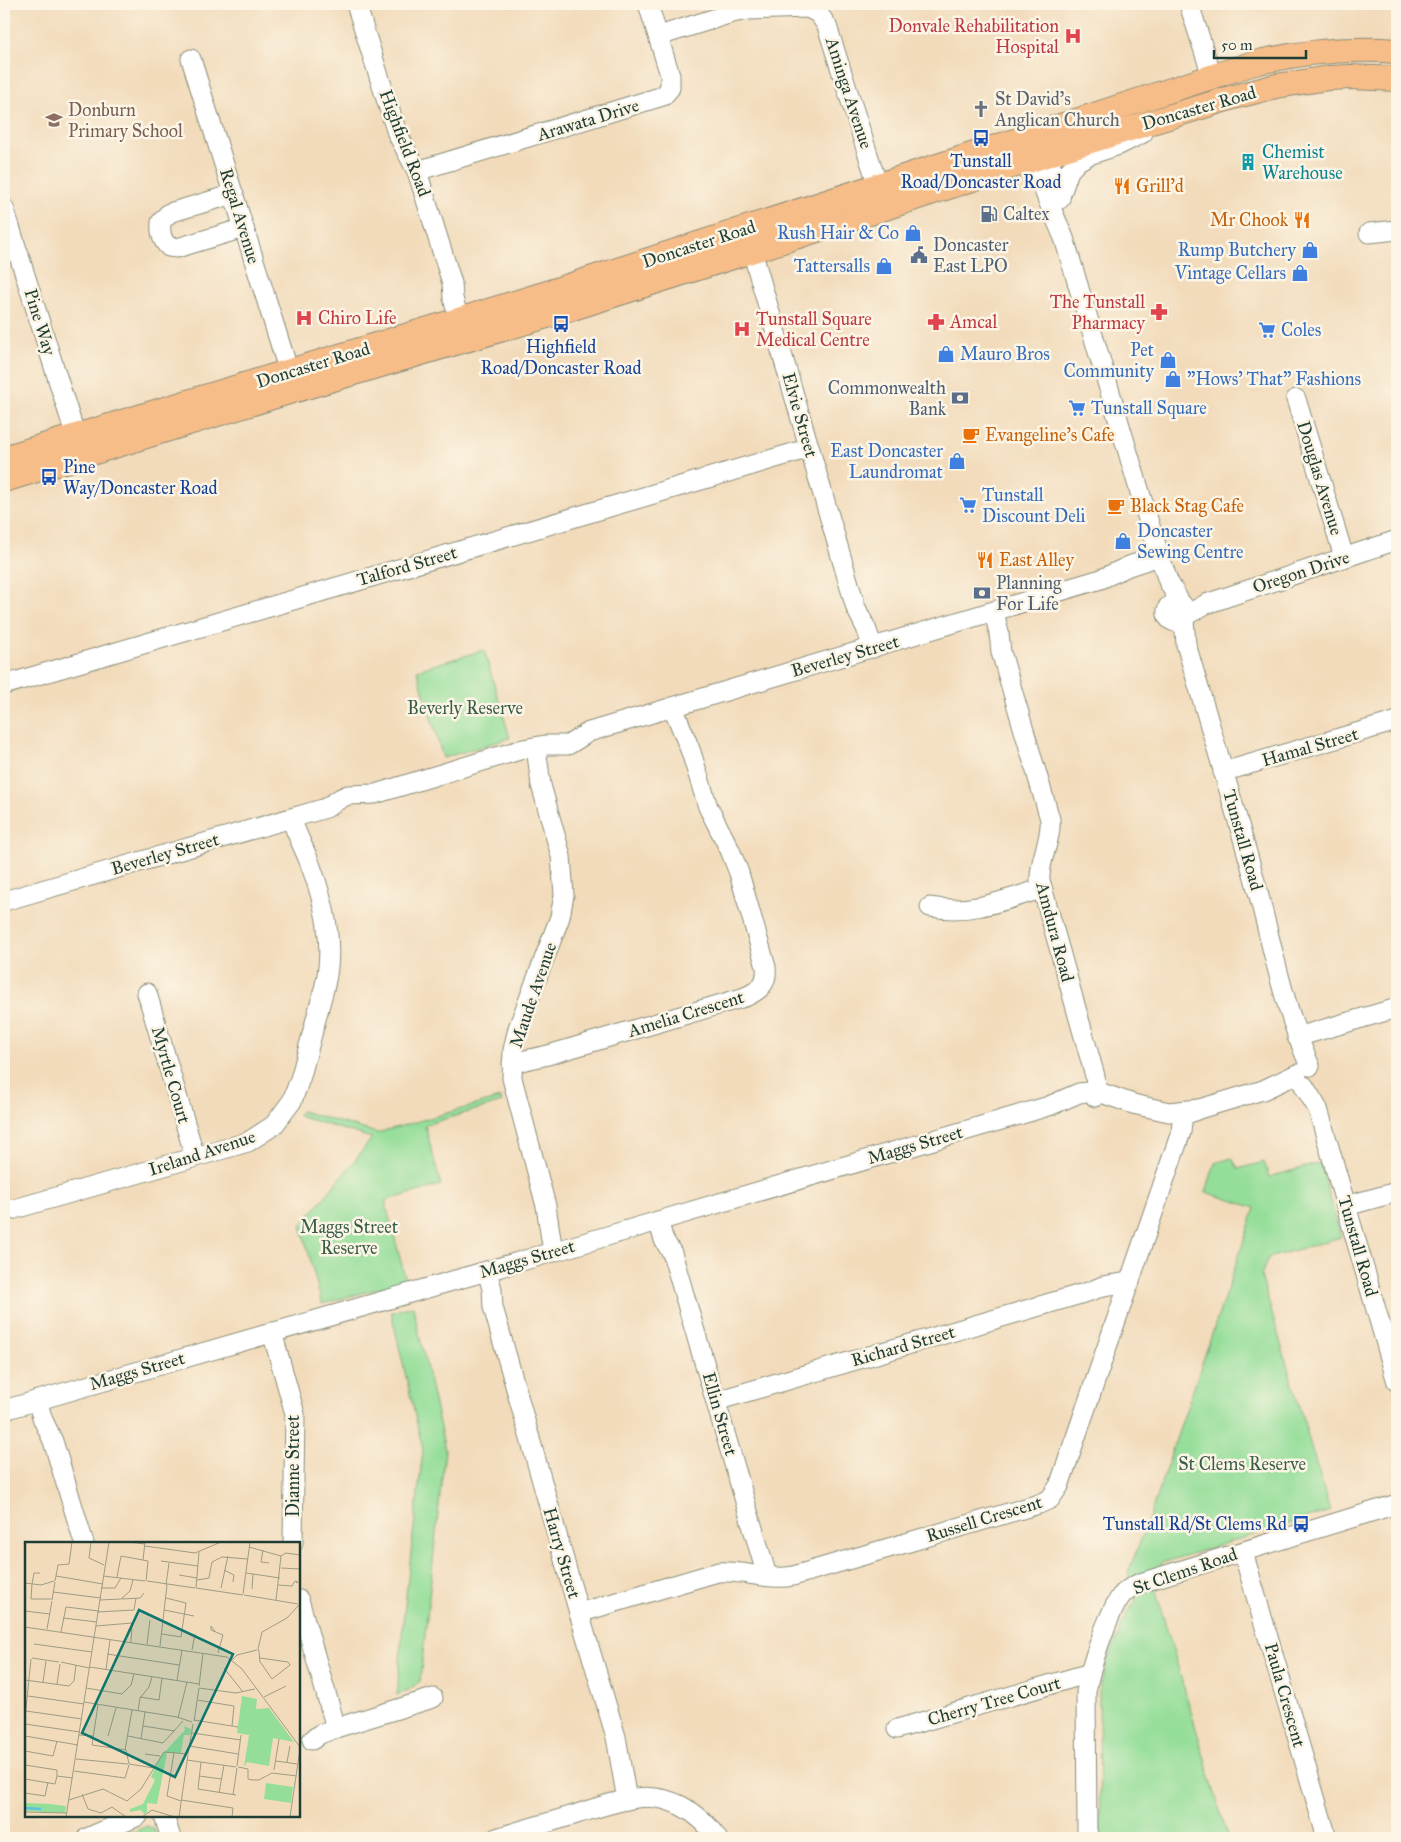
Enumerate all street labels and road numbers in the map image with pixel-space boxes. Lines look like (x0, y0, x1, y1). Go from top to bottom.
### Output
street label: Aminga Avenue (819, 34, 877, 152)
street label: Doncaster Road (1139, 81, 1259, 135)
street label: Highfield Road (374, 86, 436, 200)
street label: Arawata Drive (534, 94, 642, 146)
street label: Regal Avenue (214, 166, 265, 267)
street label: Doncaster Road (640, 215, 758, 273)
street label: Pine Way (19, 286, 61, 358)
street label: Doncaster Road (253, 337, 373, 393)
street label: Elvie Street (777, 370, 823, 461)
street label: Douglas Avenue (1291, 418, 1348, 538)
street label: Talford Street (354, 541, 460, 591)
street label: Oregon Drive (1250, 546, 1353, 599)
street label: Beverley Street (789, 630, 902, 682)
street label: Hamal Street (1259, 723, 1361, 771)
street label: Tunstall Road (1218, 787, 1268, 893)
street label: Beverley Street (109, 828, 222, 880)
street label: Amdura Road (1031, 879, 1079, 984)
street label: Maude Avenue (505, 939, 561, 1051)
street label: Amelia Crescent (624, 986, 747, 1042)
street label: Myrtle Court (147, 1024, 196, 1127)
street label: Maggs Street (865, 1121, 966, 1170)
street label: Ireland Avenue (146, 1125, 258, 1181)
street label: Tunstall Road (1333, 1193, 1383, 1299)
street label: Maggs Street (477, 1235, 578, 1284)
street label: Richard Street (849, 1321, 958, 1371)
street label: Maggs Street (87, 1347, 188, 1396)
street label: Ellin Street (698, 1370, 743, 1459)
street label: Dianne Street (282, 1414, 304, 1517)
street label: Russell Crescent (923, 1491, 1045, 1547)
street label: Harry Street (539, 1505, 586, 1602)
street label: St Clems Road (1130, 1543, 1240, 1599)
street label: Paula Crescent (1260, 1640, 1311, 1750)
street label: Cherry Tree Court (925, 1671, 1064, 1730)

